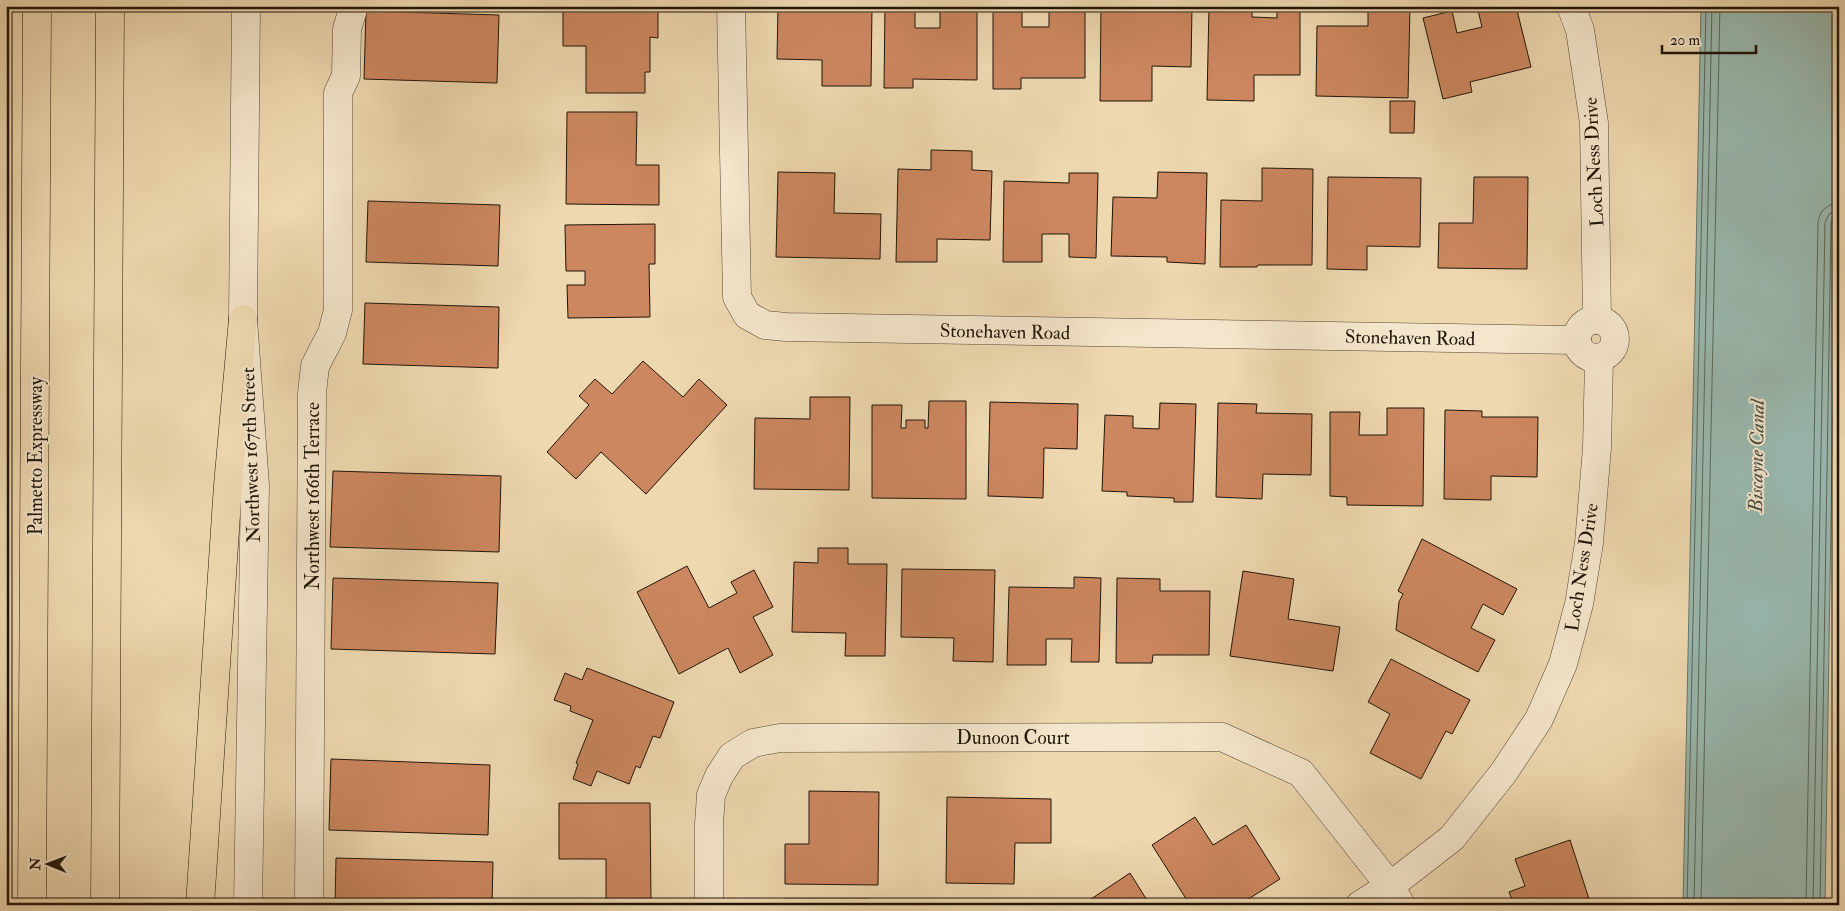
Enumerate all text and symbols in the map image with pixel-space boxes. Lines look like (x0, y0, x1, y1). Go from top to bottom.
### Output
scale bar (1662, 22, 1756, 54)
text: 20 m (1670, 31, 1700, 50)
street label: Loch Ness Drive (1579, 97, 1609, 227)
street label: Stonehaven Road (940, 319, 1071, 345)
street label: Stonehaven Road (1345, 325, 1476, 351)
street label: Northwest 167th Street (236, 367, 266, 543)
street label: Palmetto Expressway (24, 376, 49, 535)
water label: Biscayne Canal (1743, 397, 1770, 514)
street label: Northwest 166th Terrace (301, 402, 325, 590)
street label: Loch Ness Drive (1560, 501, 1604, 633)
street label: Dunoon Court (956, 726, 1070, 750)
north arrow (22, 838, 72, 888)
text: N (27, 857, 44, 871)

